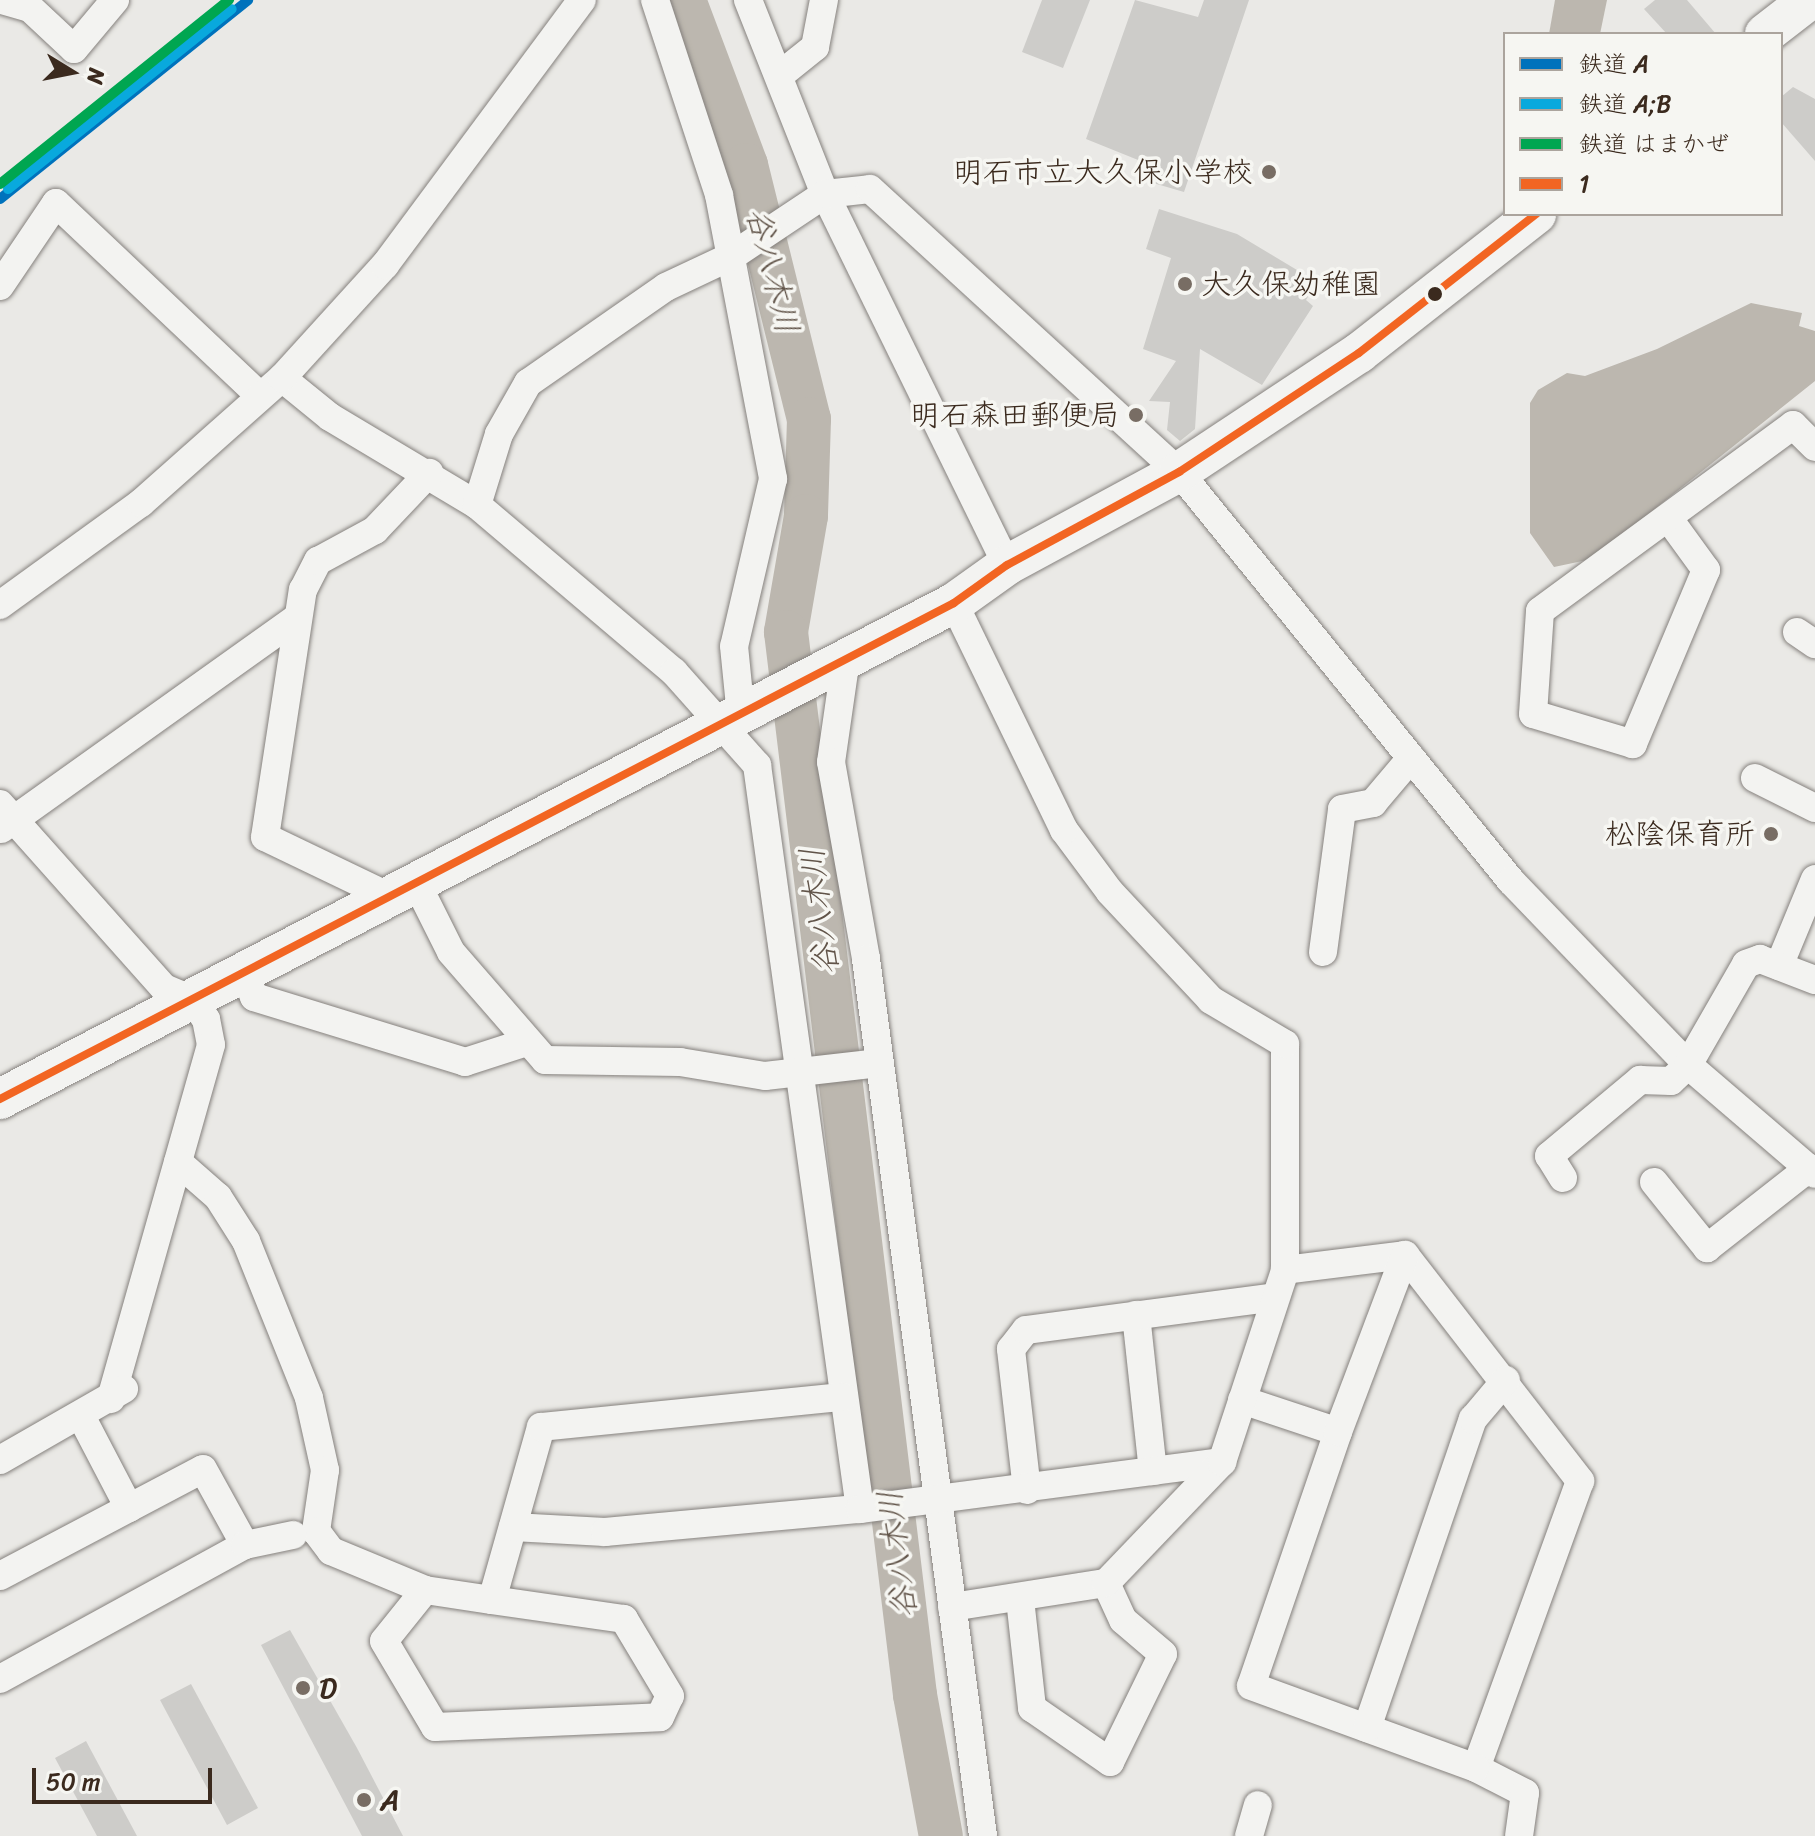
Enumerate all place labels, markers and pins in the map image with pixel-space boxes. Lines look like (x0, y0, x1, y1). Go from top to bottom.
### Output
place label: 明石市立大久保小学校 (953, 154, 1253, 190)
marker: 明石市立大久保小学校 (1260, 163, 1278, 181)
place label: 大久保幼稚園 (1201, 266, 1381, 302)
marker: 大久保幼稚園 (1176, 275, 1194, 293)
unlabelled marker (1427, 286, 1443, 302)
place label: 明石森田郵便局 (910, 397, 1120, 433)
marker: 明石森田郵便局 (1127, 406, 1145, 424)
place label: 松陰保育所 (1605, 816, 1755, 852)
marker: 松陰保育所 (1762, 825, 1780, 843)
place label: D (319, 1670, 337, 1706)
marker: D (294, 1679, 312, 1697)
place label: A (380, 1782, 400, 1818)
marker: A (355, 1791, 373, 1809)

